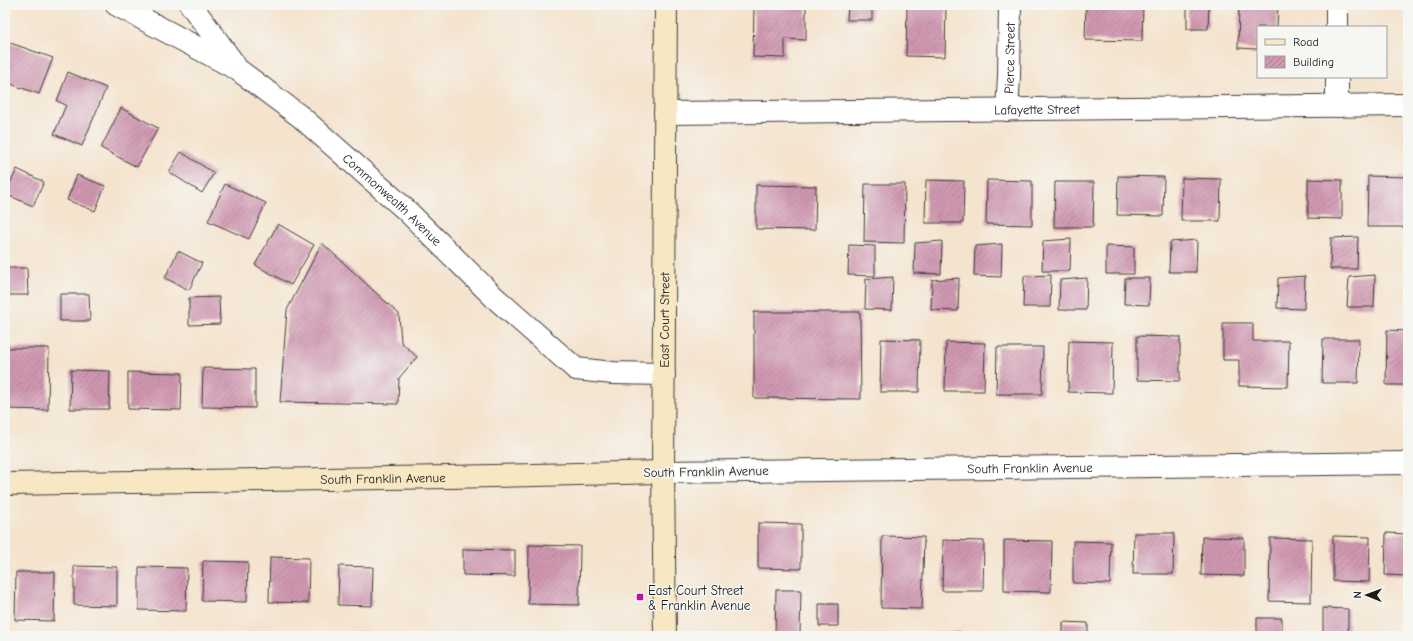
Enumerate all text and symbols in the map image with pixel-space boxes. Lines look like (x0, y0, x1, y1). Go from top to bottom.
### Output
street label: Pierce Street (1001, 21, 1018, 94)
legend (1257, 26, 1387, 78)
text: Road (1293, 35, 1319, 49)
text: Building (1293, 55, 1334, 69)
street label: Lafayette Street (994, 102, 1081, 117)
street label: Commonwealth Avenue (340, 151, 445, 249)
street label: East Court Street (657, 271, 672, 368)
street label: South Franklin Avenue (967, 460, 1093, 476)
street label: South Franklin Avenue (643, 463, 769, 480)
street label: South Franklin Avenue (320, 470, 446, 487)
north arrow (1347, 575, 1387, 615)
place label: East Court Street & Franklin Avenue (648, 583, 751, 613)
text: N (1351, 591, 1364, 599)
marker: East Court Street & Franklin Avenue (635, 592, 645, 602)

